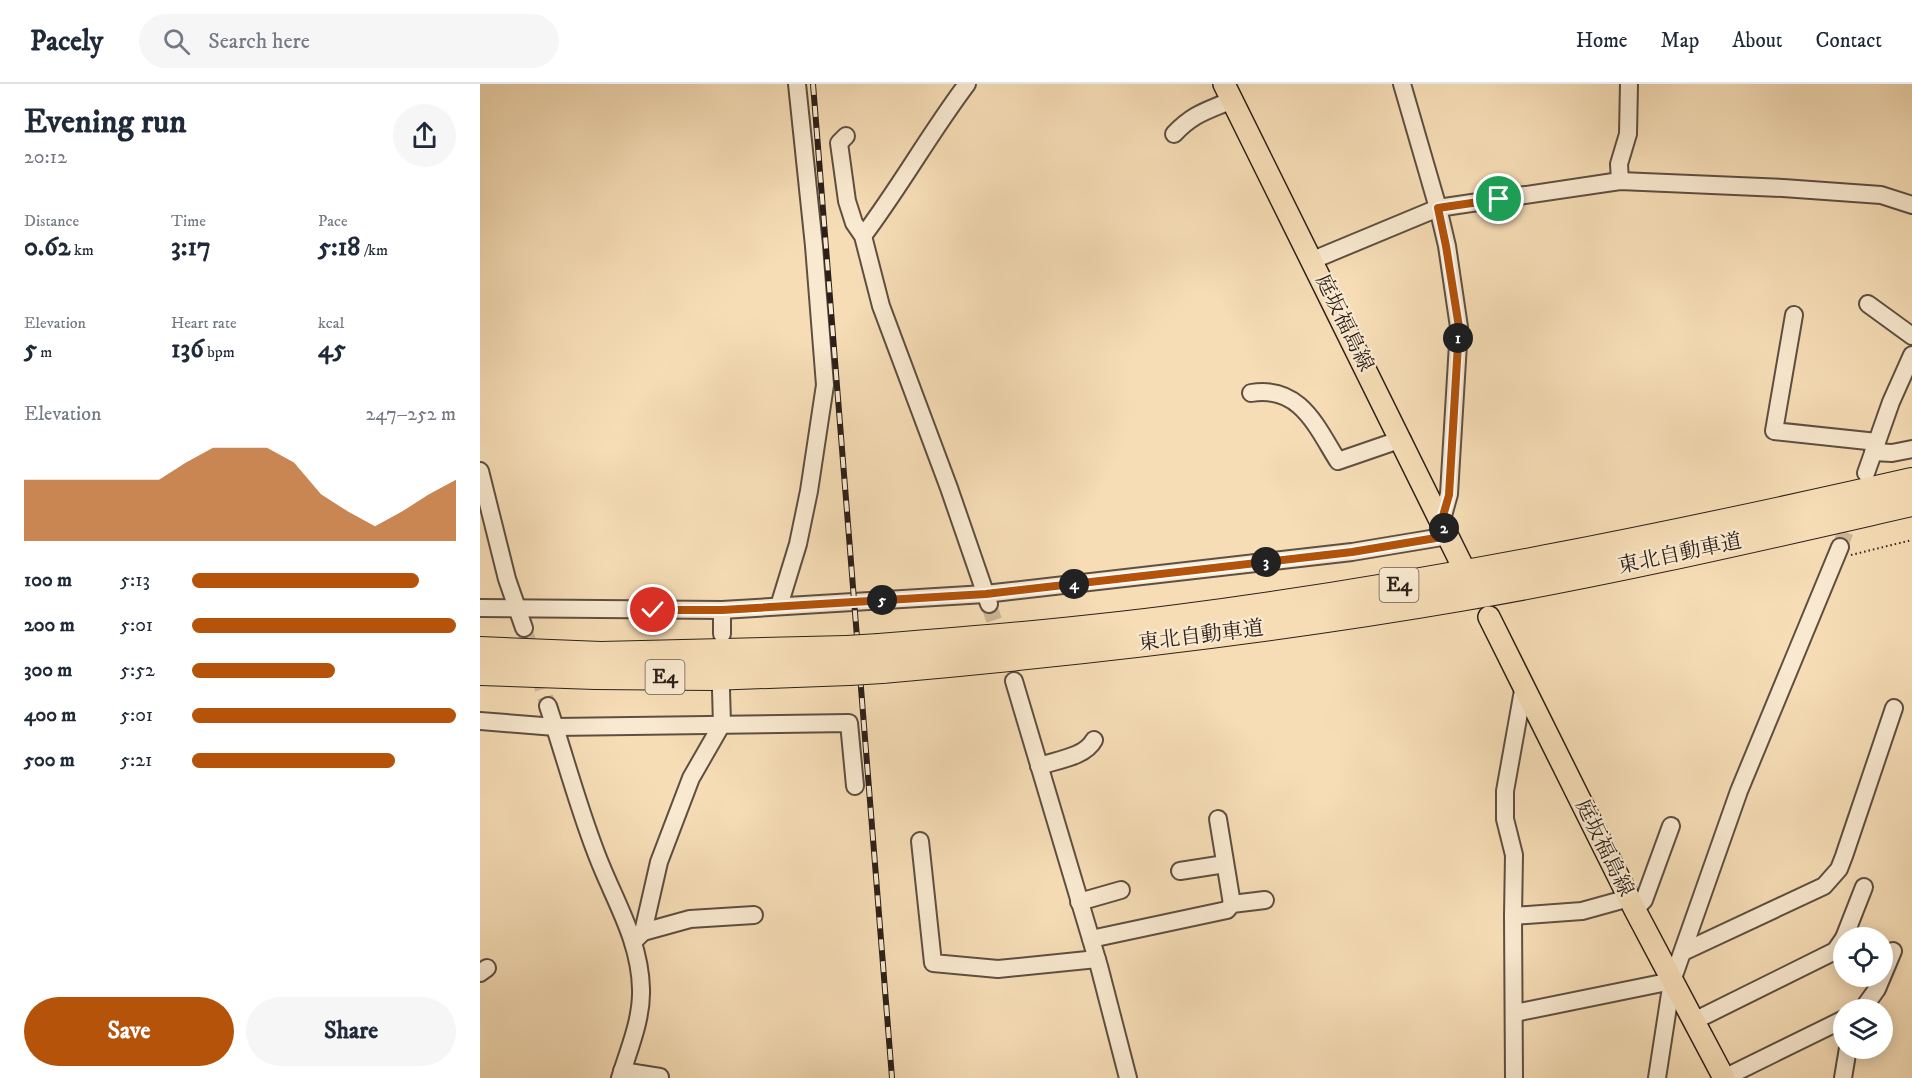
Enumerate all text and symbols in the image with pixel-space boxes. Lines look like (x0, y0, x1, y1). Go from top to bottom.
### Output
search box (139, 14, 559, 68)
text: Pacely (30, 24, 103, 59)
icon: search (160, 25, 193, 58)
text: Search here (208, 28, 310, 55)
text: Home (1576, 28, 1628, 54)
text: Map (1661, 28, 1699, 54)
text: About (1732, 28, 1783, 54)
text: Contact (1816, 28, 1882, 54)
text: Evening run (24, 102, 186, 143)
button: share (393, 104, 456, 167)
text: 20:12 (24, 145, 67, 170)
pin (1473, 173, 1524, 224)
icon: arrive (1482, 182, 1515, 215)
text: Distance (24, 211, 79, 231)
text: Time (171, 211, 206, 231)
text: Pace (318, 211, 348, 231)
text: 0.62 (24, 231, 70, 264)
text: 3:17 (171, 231, 211, 264)
text: 5:18 (318, 231, 360, 264)
text: km (70, 240, 94, 260)
text: /km (360, 240, 388, 260)
street label: 庭坂福島線 (1309, 270, 1379, 376)
text: Elevation (24, 313, 86, 333)
text: Heart rate (171, 313, 237, 333)
text: kcal (318, 313, 344, 333)
pin: 1 (1443, 323, 1473, 353)
text: 1 (1455, 328, 1461, 348)
text: 5 (24, 333, 37, 366)
text: 136 (171, 333, 204, 366)
text: 45 (318, 333, 346, 366)
text: m (37, 342, 52, 362)
text: bpm (204, 342, 235, 362)
text: Elevation (24, 402, 101, 427)
text: 247–252 m (365, 402, 456, 427)
pin: 2 (1429, 513, 1459, 543)
text: 2 (1440, 518, 1448, 538)
street label: 東北自動車道 (1616, 528, 1744, 580)
pin: 3 (1251, 547, 1281, 577)
text: 3 (1263, 552, 1269, 572)
text: 100 m (24, 568, 72, 593)
text: 5:13 (120, 568, 150, 593)
road number: E4 (1380, 568, 1418, 602)
pin: 4 (1059, 569, 1089, 599)
text: 4 (1069, 574, 1079, 594)
pin (627, 584, 678, 635)
pin: 5 (867, 585, 897, 615)
text: 5 (878, 590, 886, 610)
icon: check (636, 593, 669, 626)
text: 200 m (24, 613, 75, 638)
text: 5:01 (120, 613, 153, 638)
street label: 東北自動車道 (1137, 615, 1265, 657)
text: 300 m (24, 658, 72, 683)
text: 5:52 (120, 658, 155, 683)
road number: E4 (646, 660, 684, 694)
text: 400 m (24, 703, 76, 728)
text: 5:01 (120, 703, 153, 728)
text: 500 m (24, 748, 75, 773)
text: 5:21 (120, 748, 152, 773)
street label: 庭坂福島線 (1569, 795, 1639, 901)
map controls (1833, 927, 1893, 1059)
button: locate (1833, 927, 1893, 987)
button: Save (24, 997, 234, 1066)
button: Share (246, 997, 456, 1066)
button: layers (1833, 999, 1893, 1059)

